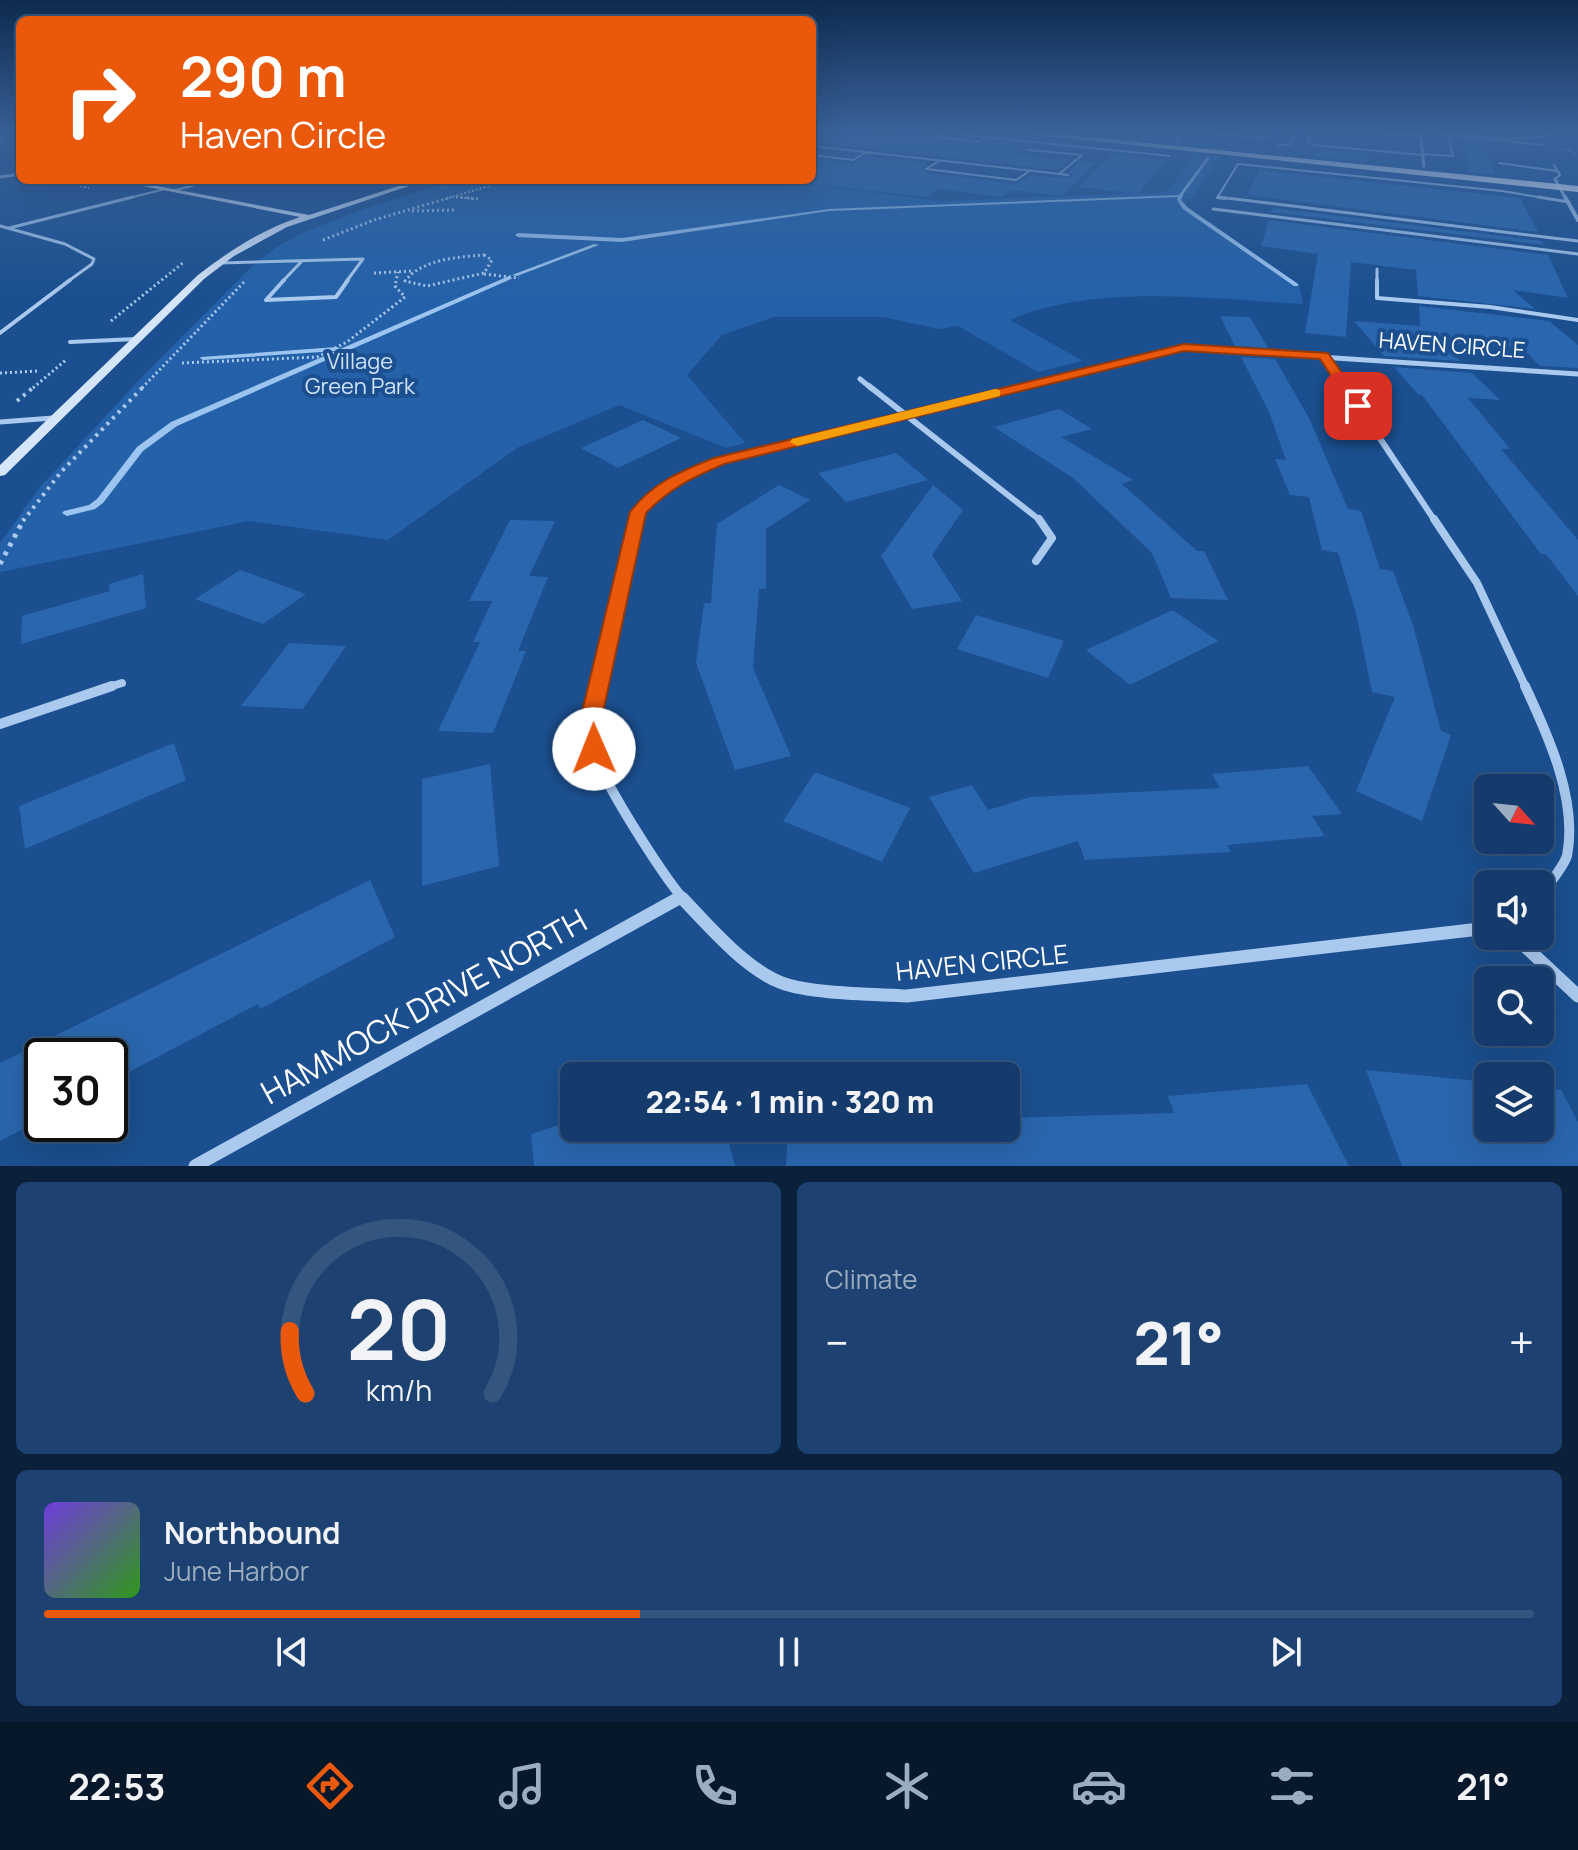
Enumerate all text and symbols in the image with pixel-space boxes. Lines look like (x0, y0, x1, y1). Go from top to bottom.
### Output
text: 290 m (180, 37, 347, 114)
icon: right (48, 48, 152, 152)
text: Haven Circle (180, 110, 386, 159)
street label: HAVEN CIRCLE (1378, 325, 1526, 365)
park label: Village Green Park (305, 346, 416, 401)
pin (1324, 372, 1392, 440)
icon: arrive (1336, 384, 1380, 428)
position arrow (552, 707, 636, 791)
north arrow (1474, 774, 1554, 854)
map controls (1474, 774, 1554, 1142)
button: sound (1474, 870, 1554, 950)
street label: HAMMOCK DRIVE NORTH (253, 898, 594, 1114)
street label: HAVEN CIRCLE (894, 935, 1070, 989)
button: search (1474, 966, 1554, 1046)
speed limit sign: 30 (24, 1038, 128, 1142)
button: layers (1474, 1062, 1554, 1142)
text: 22:54 · 1 min · 320 m (646, 1081, 934, 1122)
text: Climate (825, 1261, 917, 1297)
text: 20 (346, 1271, 451, 1385)
text: 21° (1133, 1301, 1224, 1383)
text: − (825, 1312, 849, 1372)
text: + (1509, 1312, 1534, 1372)
text: km/h (365, 1371, 432, 1410)
text: Northbound (164, 1512, 341, 1553)
text: June Harbor (164, 1553, 309, 1589)
icon: previous (270, 1630, 314, 1674)
icon: pause (767, 1630, 811, 1674)
icon: next (1264, 1630, 1308, 1674)
icon: directions (302, 1758, 358, 1814)
icon: music (494, 1758, 550, 1814)
icon: phone (687, 1758, 743, 1814)
icon: climate (879, 1758, 935, 1814)
icon: car (1071, 1758, 1127, 1814)
icon: filters (1264, 1758, 1320, 1814)
text: 22:53 (68, 1762, 165, 1811)
text: 21° (1456, 1762, 1510, 1811)

